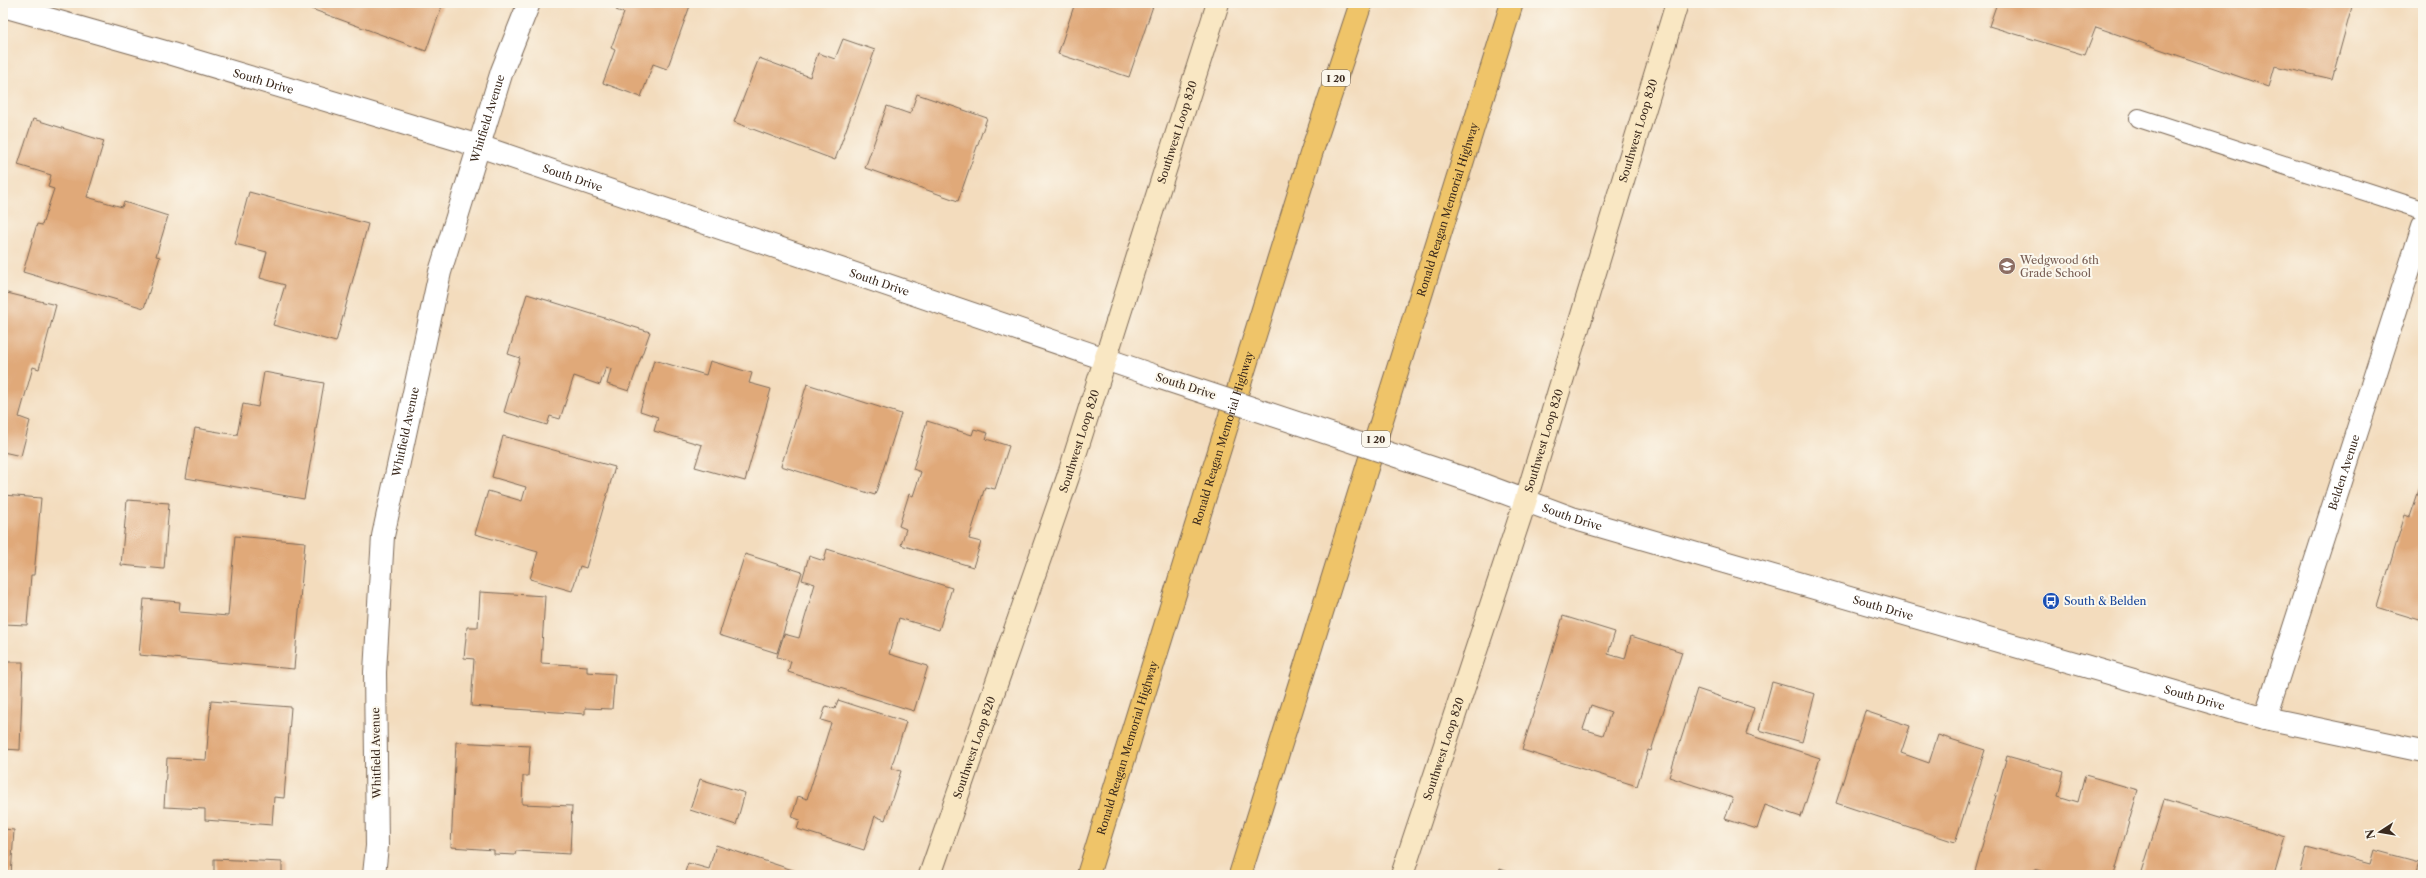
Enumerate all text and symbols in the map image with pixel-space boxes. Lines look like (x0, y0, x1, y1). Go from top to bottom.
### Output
street label: South Drive (231, 66, 295, 97)
road number: I 20 (1322, 70, 1350, 86)
street label: Whitfield Avenue (467, 73, 507, 165)
street label: Southwest Loop 820 (1616, 77, 1661, 184)
street label: Southwest Loop 820 (1154, 79, 1200, 185)
street label: Ronald Reagan Memorial Highway (1414, 120, 1482, 298)
street label: South Drive (541, 161, 604, 195)
place label: Wedgwood 6th Grade School (2019, 253, 2099, 280)
school or university icon: Wedgwood 6th Grade School (1997, 256, 2017, 276)
street label: South Drive (847, 265, 911, 299)
street label: Ronald Reagan Memorial Highway (1190, 349, 1257, 527)
street label: South Drive (1154, 370, 1218, 402)
street label: Whitfield Avenue (389, 386, 422, 479)
street label: Southwest Loop 820 (1521, 387, 1566, 494)
street label: Southwest Loop 820 (1056, 388, 1102, 494)
road number: I 20 (1362, 431, 1390, 447)
street label: Belden Avenue (2325, 433, 2363, 512)
street label: South Drive (1540, 500, 1604, 533)
bus stop icon: South & Belden (2041, 591, 2061, 611)
street label: South Drive (1851, 592, 1915, 623)
place label: South & Belden (2064, 594, 2147, 608)
street label: Ronald Reagan Memorial Highway (1094, 658, 1161, 837)
street label: South Drive (2163, 682, 2226, 713)
street label: Southwest Loop 820 (950, 694, 998, 801)
street label: Southwest Loop 820 (1420, 695, 1467, 802)
street label: Whitfield Avenue (368, 707, 384, 800)
north arrow (2360, 812, 2400, 852)
text: N (2362, 828, 2378, 840)

